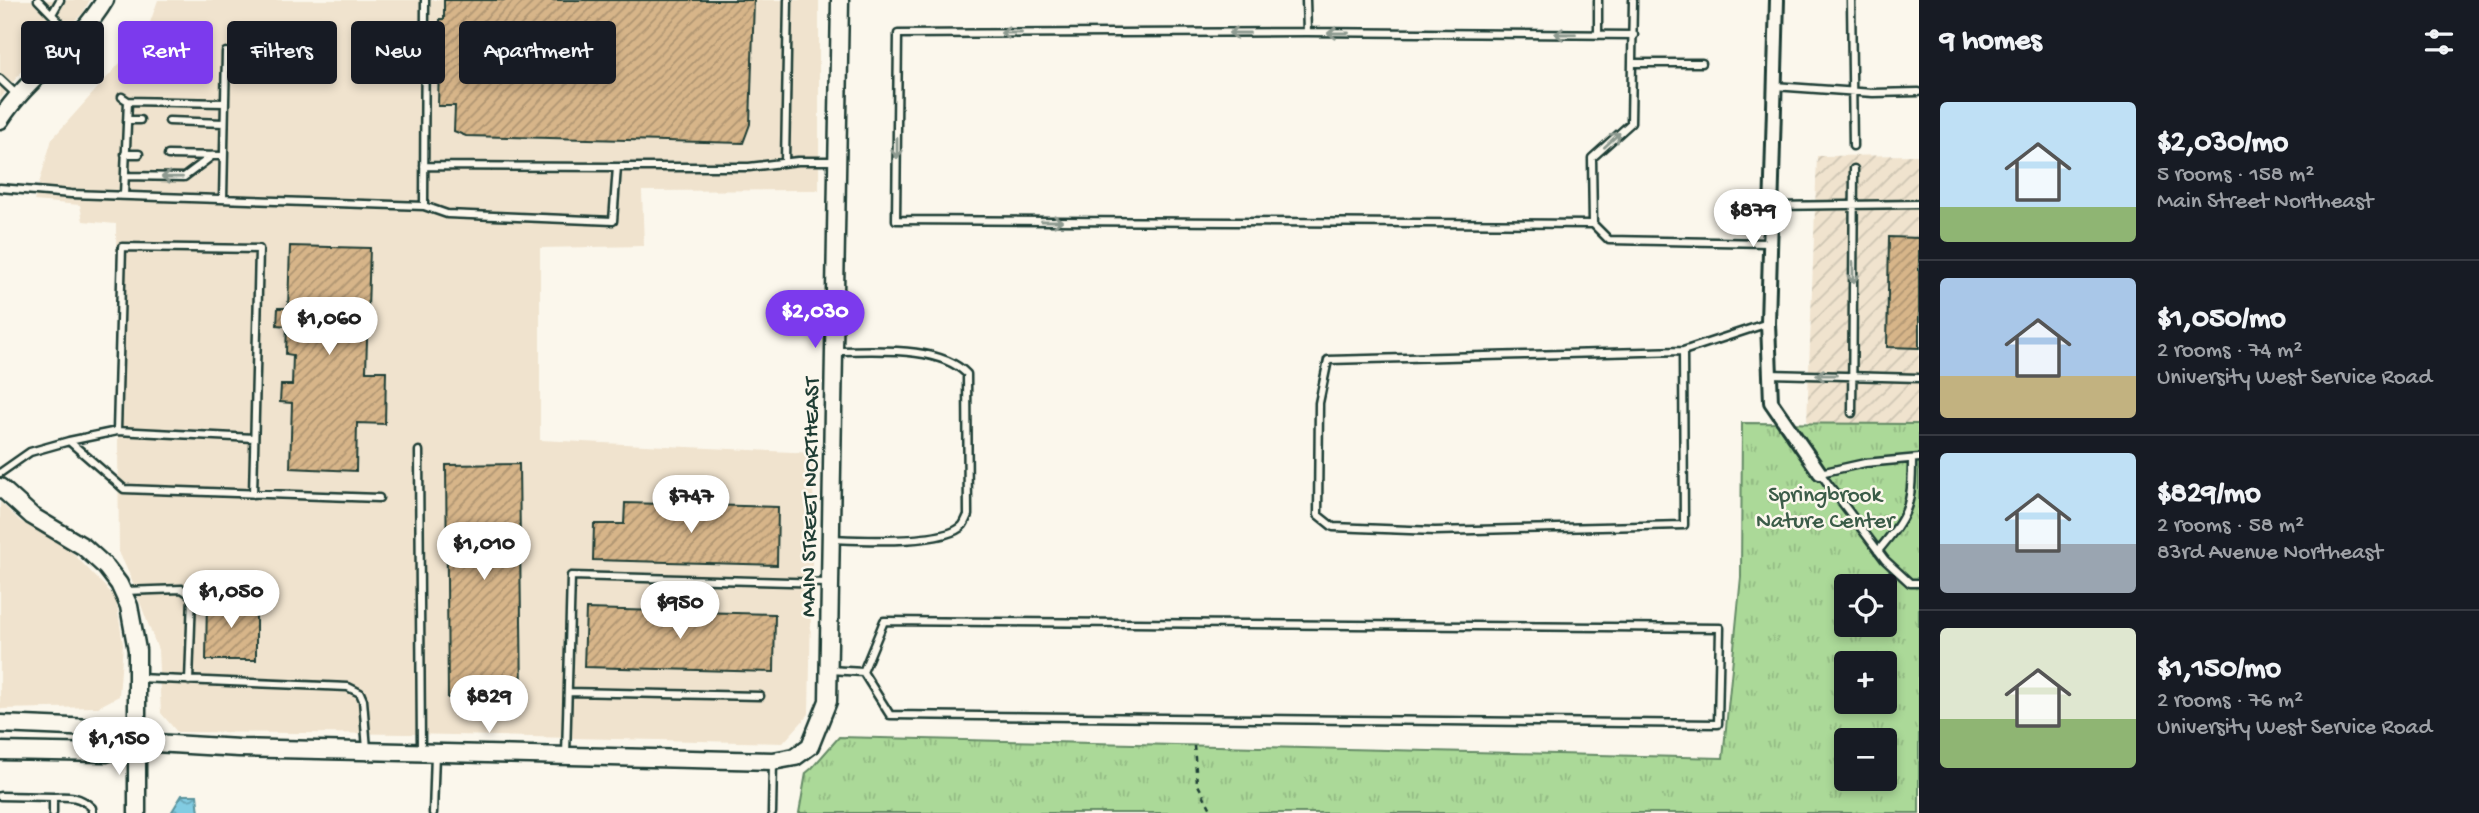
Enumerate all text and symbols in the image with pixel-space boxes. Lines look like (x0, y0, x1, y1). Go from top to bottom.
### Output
chip: Buy (21, 21, 104, 84)
chip: Rent (118, 21, 213, 84)
chip: Filters (227, 21, 337, 84)
chip: New (351, 21, 445, 84)
chip: Apartment (459, 21, 616, 84)
icon: filters (2420, 23, 2458, 61)
text: 9 homes (1940, 25, 2042, 60)
one-way arrow (1000, 26, 1023, 40)
one-way arrow (1227, 26, 1250, 40)
one-way arrow (1327, 26, 1350, 40)
one-way arrow (1554, 27, 1577, 41)
text: $2,030/mo (2157, 127, 2288, 162)
icon: home (1996, 130, 2080, 214)
one-way arrow (1603, 131, 1620, 148)
one-way arrow (890, 136, 904, 159)
text: 5 rooms · 158 m² (2157, 162, 2314, 189)
one-way arrow (160, 170, 183, 184)
text: Main Street Northeast (2157, 189, 2373, 216)
pin: $879 (1712, 190, 1794, 249)
text: $879 (1730, 198, 1776, 225)
one-way arrow (1040, 214, 1063, 228)
one-way arrow (1846, 262, 1860, 285)
pin: $2,030 (758, 290, 872, 350)
pin: $1,060 (272, 298, 386, 357)
text: $2,030 (782, 299, 848, 326)
text: $1,050/mo (2157, 303, 2286, 338)
text: $1,060 (297, 306, 361, 333)
icon: home (1996, 306, 2080, 390)
text: 2 rooms · 74 m² (2157, 338, 2302, 365)
text: University West Service Road (2157, 365, 2432, 392)
one-way arrow (1815, 369, 1838, 382)
street label: MAIN STREET NORTHEAST (796, 376, 827, 617)
pin: $747 (650, 476, 732, 535)
text: $829/mo (2157, 478, 2261, 513)
icon: home (1996, 481, 2080, 565)
park label: Springbrook Nature Center (1756, 483, 1896, 536)
text: $747 (668, 484, 714, 511)
text: 2 rooms · 58 m² (2157, 513, 2304, 540)
pin: $1,010 (427, 522, 541, 582)
text: $1,010 (453, 531, 515, 558)
text: 83rd Avenue Northeast (2157, 540, 2383, 567)
pin: $1,050 (174, 570, 288, 630)
map controls (1834, 574, 1897, 791)
button: locate (1834, 574, 1897, 637)
text: $1,050 (198, 579, 264, 606)
pin: $950 (639, 582, 721, 641)
text: $950 (656, 590, 704, 617)
button: + (1834, 651, 1897, 714)
text: $1,150/mo (2157, 653, 2281, 688)
icon: home (1996, 656, 2080, 740)
pin: $829 (448, 676, 530, 735)
text: $829 (466, 684, 512, 711)
text: 2 rooms · 76 m² (2157, 688, 2303, 715)
text: University West Service Road (2157, 715, 2432, 742)
pin: $1,150 (62, 718, 176, 777)
text: $1,150 (88, 726, 150, 753)
button: − (1834, 728, 1897, 791)

